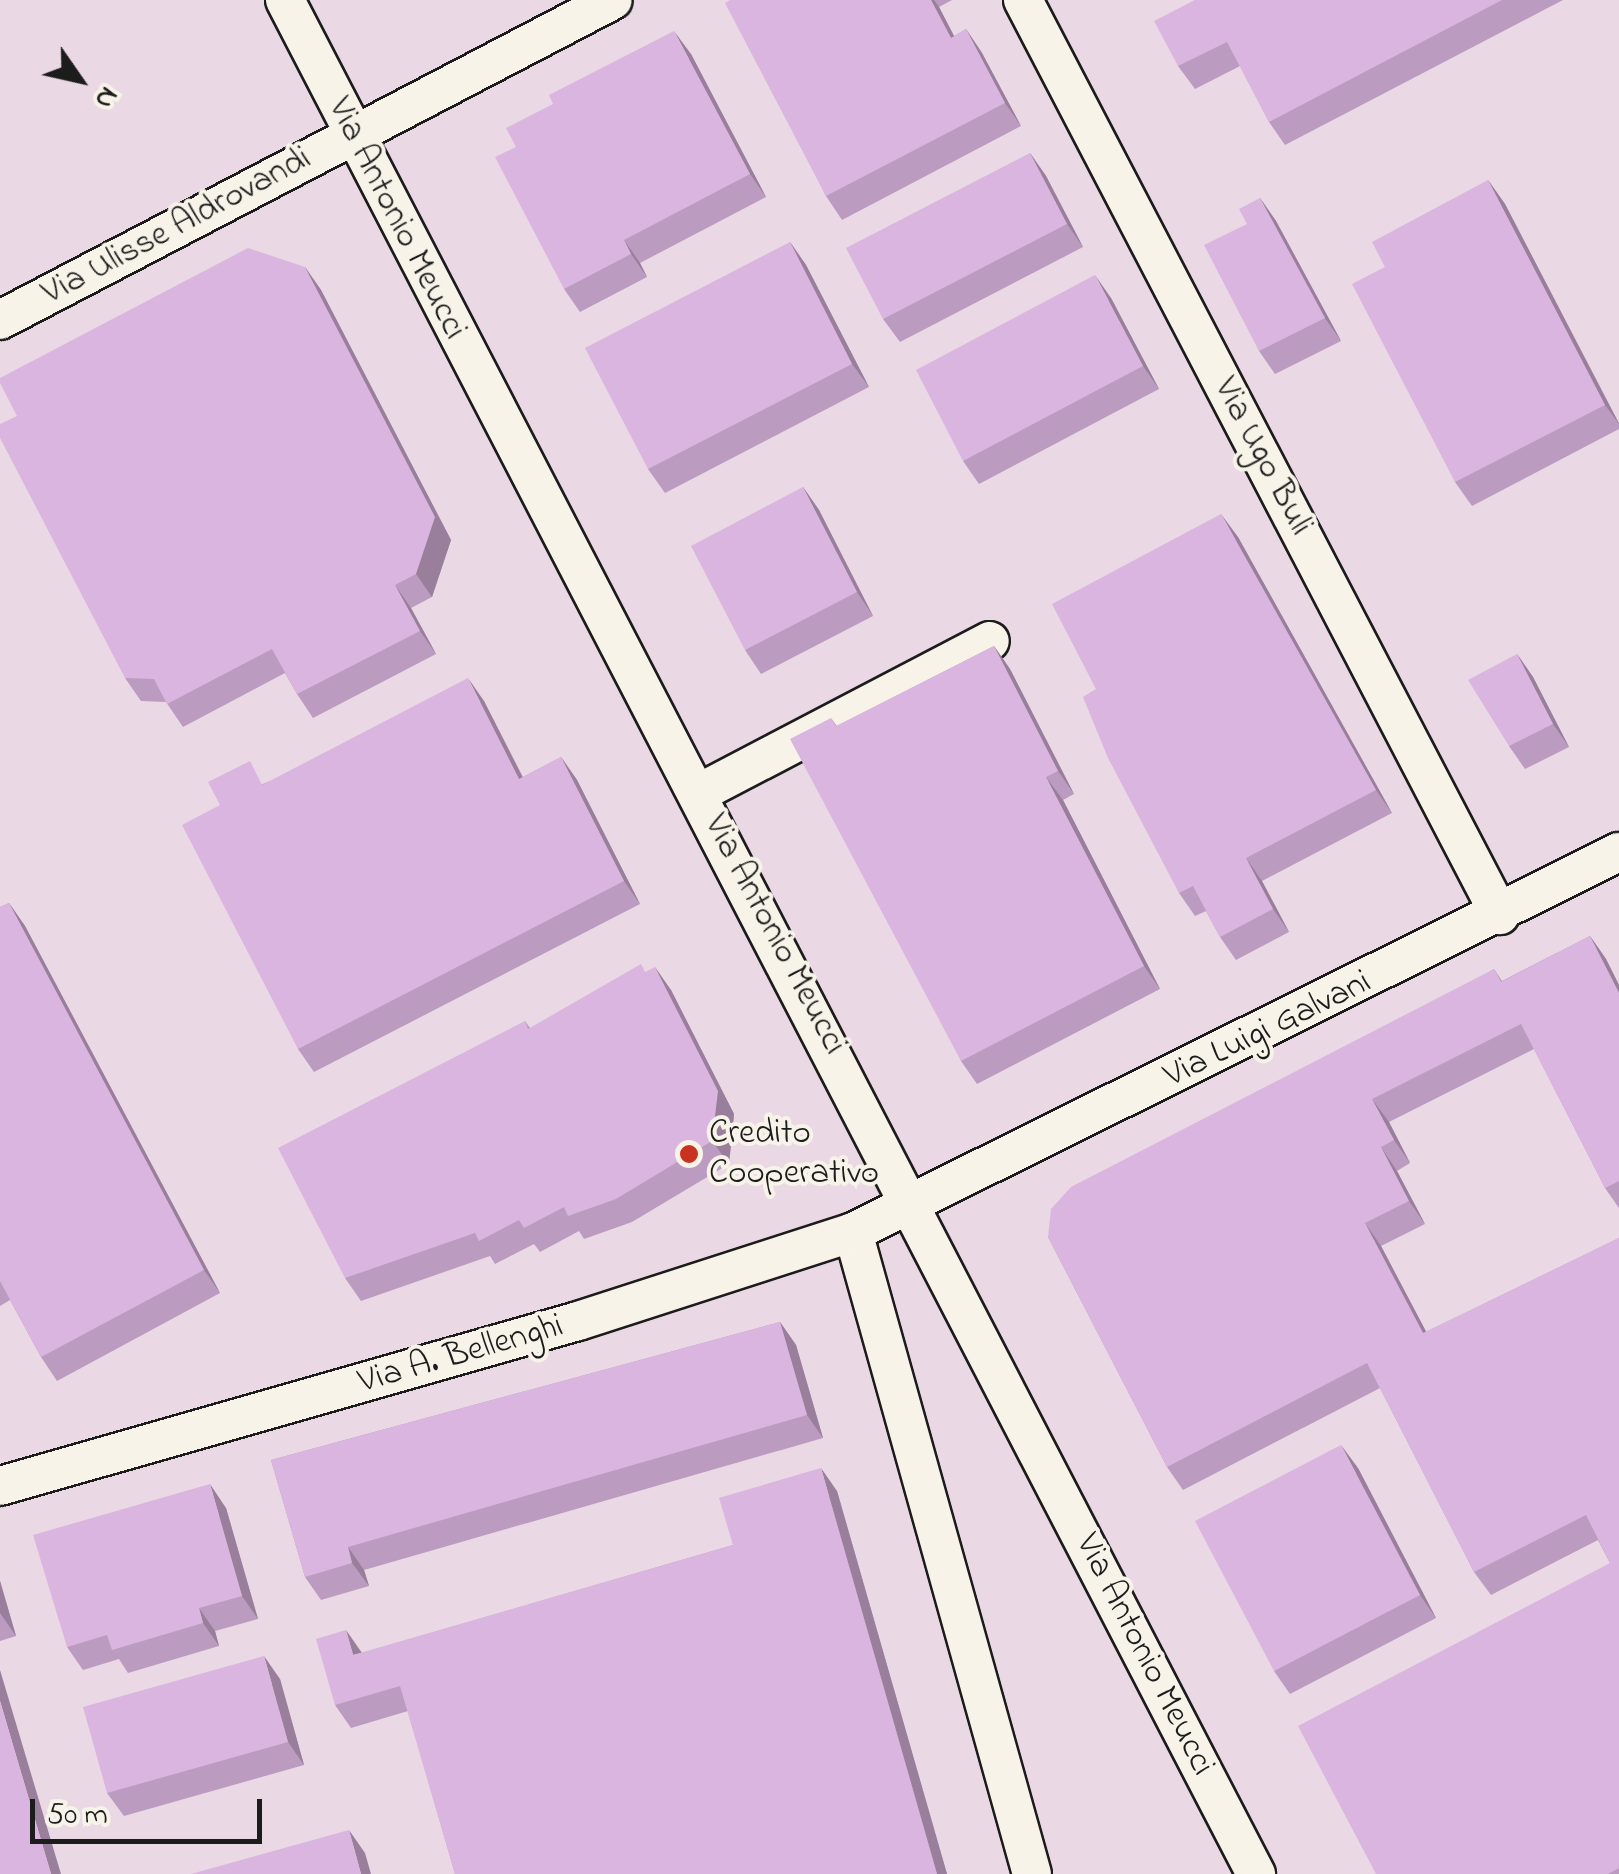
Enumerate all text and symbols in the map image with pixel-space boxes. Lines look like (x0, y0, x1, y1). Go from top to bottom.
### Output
north arrow (30, 30, 130, 130)
text: N (83, 78, 128, 116)
street label: Via Antonio Meucci (317, 91, 475, 347)
street label: Via Ulisse Aldrovandi (35, 138, 319, 316)
street label: Via Ugo Buli (1203, 371, 1321, 543)
street label: Via Antonio Meucci (693, 808, 855, 1062)
street label: Via Luigi Galvani (1158, 962, 1378, 1098)
place label: Credito Cooperativo (709, 1113, 879, 1195)
marker: Credito Cooperativo (678, 1143, 700, 1165)
street label: Via A. Bellenghi (354, 1306, 568, 1404)
street label: Via Antonio Meucci (1065, 1527, 1223, 1783)
scale bar (35, 1779, 268, 1841)
text: 50 m (47, 1794, 108, 1838)

